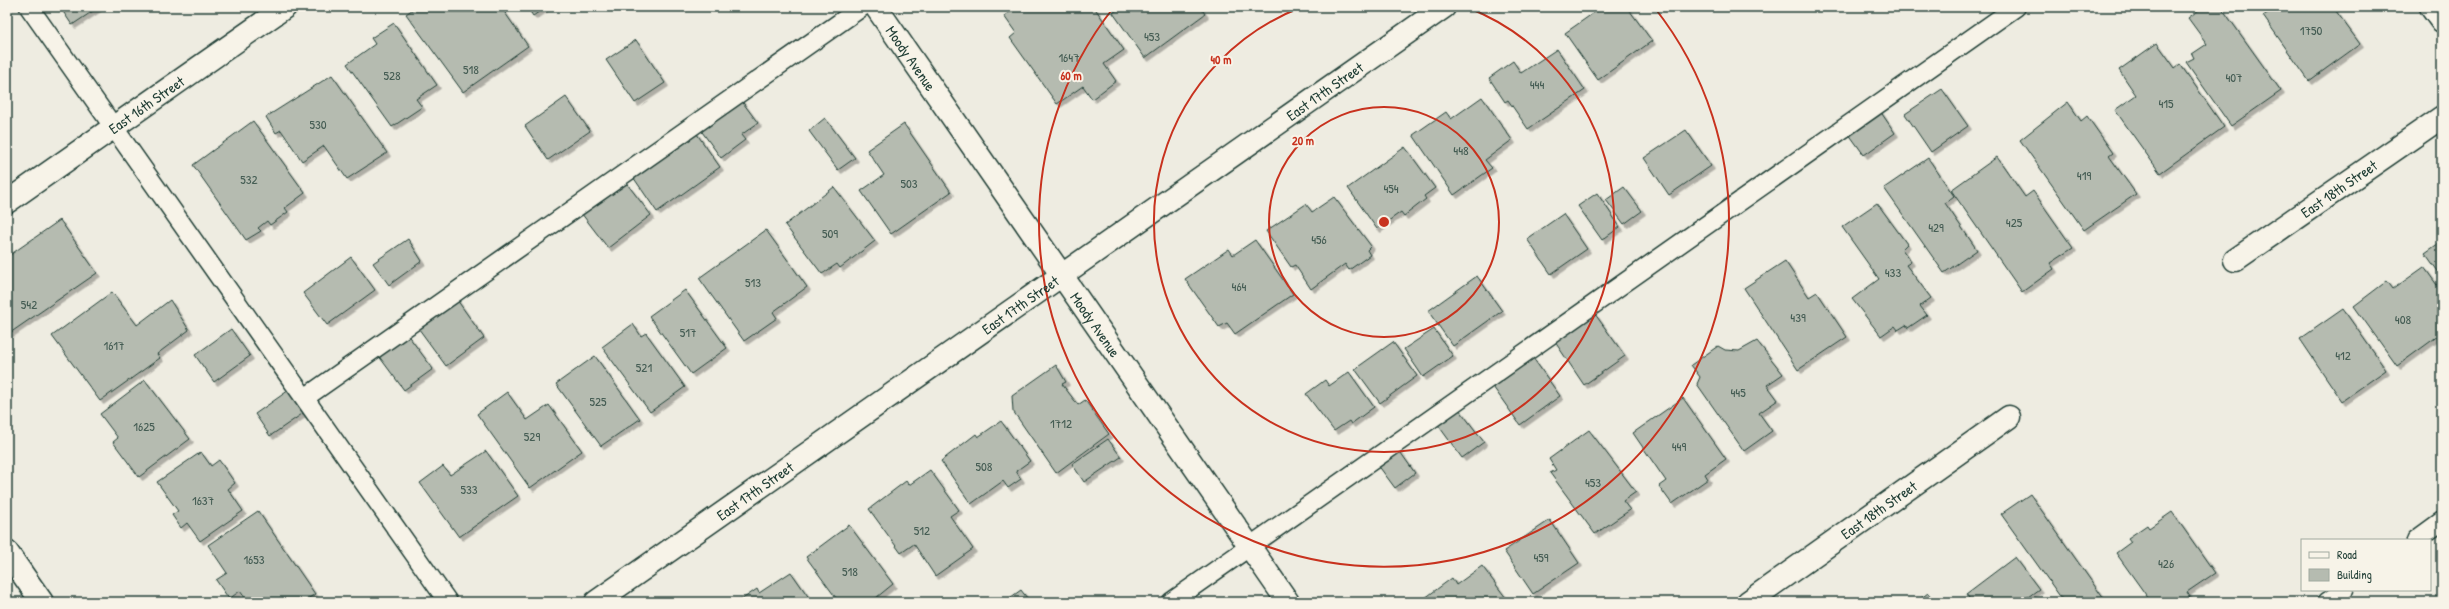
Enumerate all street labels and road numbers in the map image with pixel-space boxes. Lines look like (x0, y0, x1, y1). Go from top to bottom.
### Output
street label: Moody Avenue (881, 21, 941, 95)
street label: East 17th Street (1282, 56, 1368, 125)
street label: East 16th Street (104, 70, 189, 138)
street label: East 18th Street (2296, 154, 2382, 222)
street label: East 17th Street (977, 270, 1063, 339)
street label: Moody Avenue (1066, 288, 1126, 361)
street label: East 17th Street (712, 456, 798, 525)
street label: East 18th Street (1836, 475, 1922, 544)

